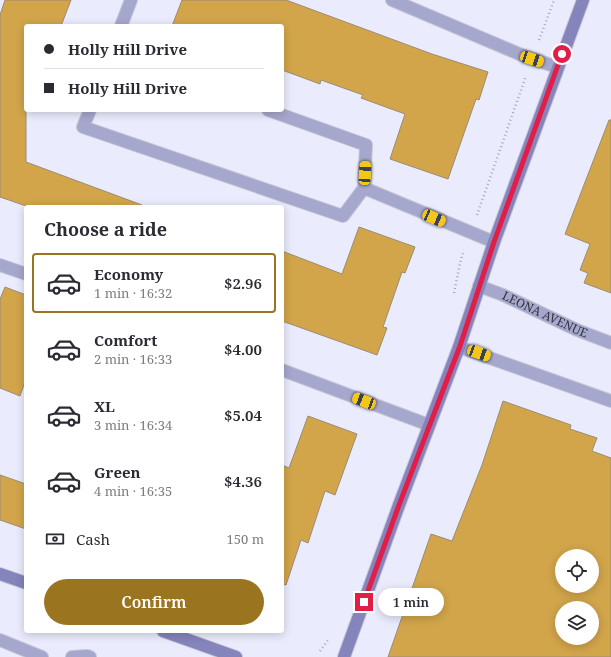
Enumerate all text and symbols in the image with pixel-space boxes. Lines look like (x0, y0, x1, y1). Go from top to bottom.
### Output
text: Holly Hill Drive (68, 39, 187, 59)
route start (553, 45, 571, 63)
car (519, 50, 545, 68)
text: Holly Hill Drive (68, 78, 187, 98)
car (358, 161, 372, 185)
car (421, 208, 447, 228)
text: Choose a ride (44, 217, 167, 241)
text: Economy (94, 264, 163, 284)
icon: car (46, 265, 82, 301)
text: $2.96 (224, 273, 262, 293)
text: 1 min · 16:32 (94, 284, 172, 302)
street label: LEONA AVENUE (499, 287, 590, 341)
text: Comfort (94, 330, 157, 350)
icon: car (46, 331, 82, 367)
text: $4.00 (224, 339, 262, 359)
car (466, 343, 492, 363)
text: 2 min · 16:33 (94, 350, 172, 368)
car (351, 391, 377, 411)
text: XL (94, 396, 115, 416)
icon: car (46, 397, 82, 433)
text: $5.04 (224, 405, 262, 425)
text: 3 min · 16:34 (94, 416, 172, 434)
text: Green (94, 462, 141, 482)
icon: car (46, 463, 82, 499)
text: $4.36 (224, 471, 262, 491)
text: 4 min · 16:35 (94, 482, 172, 500)
icon: cash (44, 528, 66, 550)
text: Cash (76, 529, 110, 549)
text: 150 m (227, 530, 264, 548)
map controls (555, 549, 599, 645)
button: locate (555, 549, 599, 593)
button: Confirm (44, 579, 264, 625)
callout: 1 min (378, 588, 444, 616)
route end (355, 593, 373, 611)
text: 1 min (393, 593, 429, 611)
button: layers (555, 601, 599, 645)

